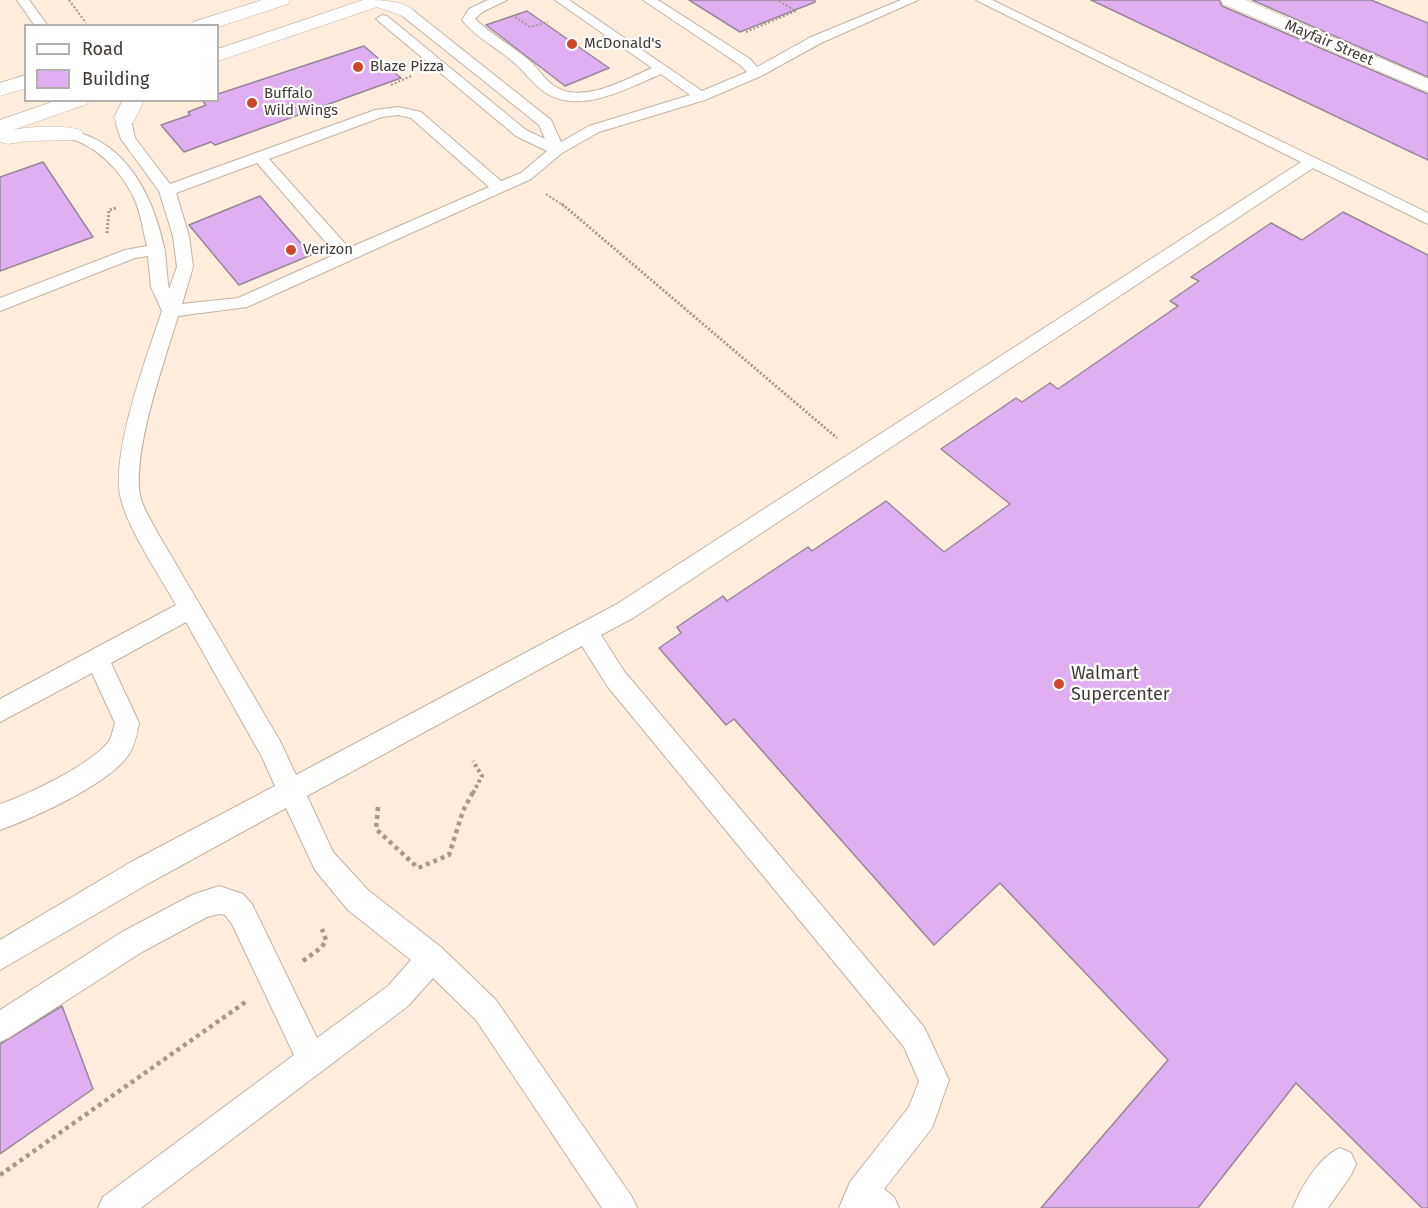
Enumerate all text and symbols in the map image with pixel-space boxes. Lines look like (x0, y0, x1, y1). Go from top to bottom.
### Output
street label: Mayfair Street (1282, 16, 1376, 70)
legend (24, 24, 219, 102)
place label: McDonald's (584, 35, 661, 53)
marker: McDonald's (565, 37, 579, 51)
text: Road (82, 38, 124, 60)
place label: Blaze Pizza (370, 58, 444, 76)
marker: Blaze Pizza (351, 60, 365, 74)
text: Building (82, 68, 149, 90)
place label: Buffalo Wild Wings (264, 85, 338, 120)
marker: Buffalo Wild Wings (245, 96, 259, 110)
place label: Verizon (303, 241, 353, 259)
marker: Verizon (284, 243, 298, 257)
place label: Walmart Supercenter (1071, 663, 1170, 706)
marker: Walmart Supercenter (1052, 677, 1066, 691)

